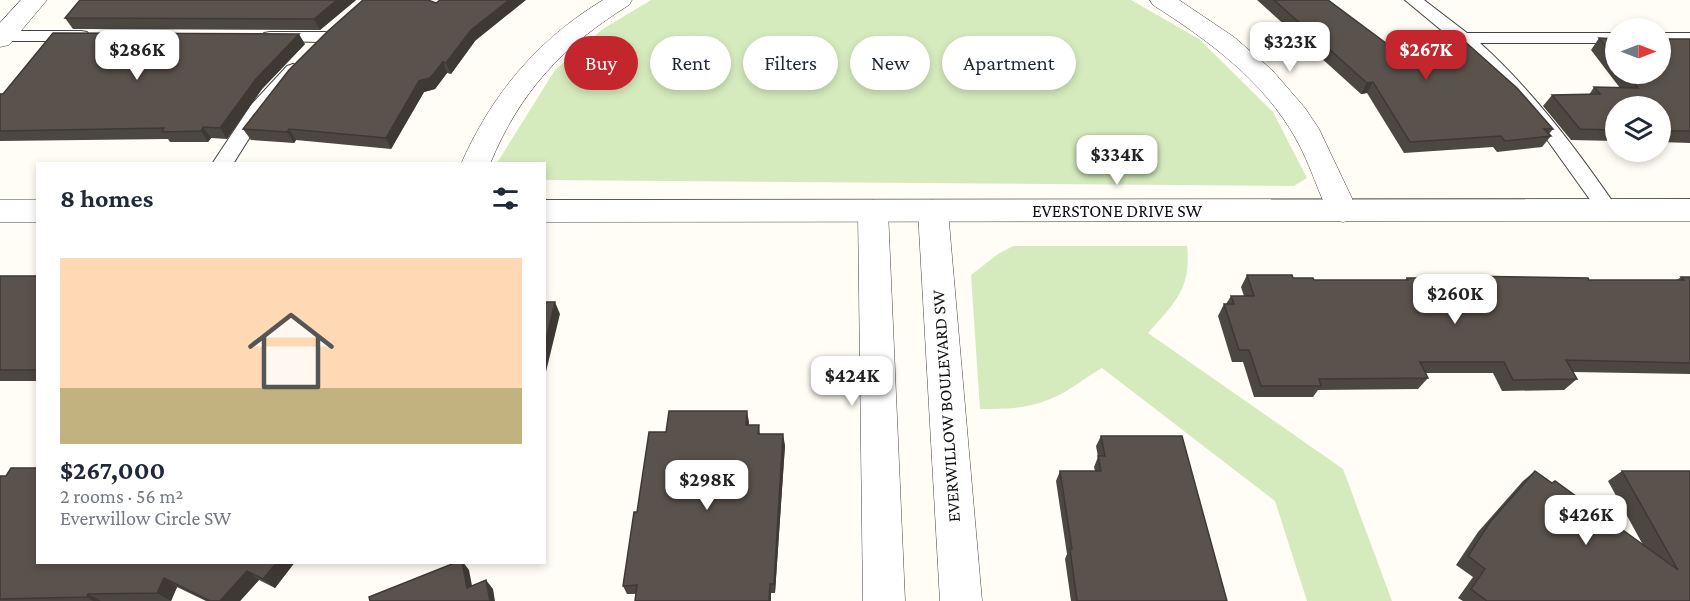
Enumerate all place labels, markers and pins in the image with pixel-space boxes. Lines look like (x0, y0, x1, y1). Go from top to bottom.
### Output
pin: $323K (1248, 22, 1332, 73)
pin: $286K (95, 30, 179, 81)
pin: $267K (1384, 30, 1468, 81)
pin: $334K (1075, 135, 1159, 186)
pin: $260K (1413, 274, 1497, 325)
pin: $424K (810, 356, 894, 407)
pin: $298K (665, 460, 749, 511)
pin: $426K (1544, 495, 1628, 546)

